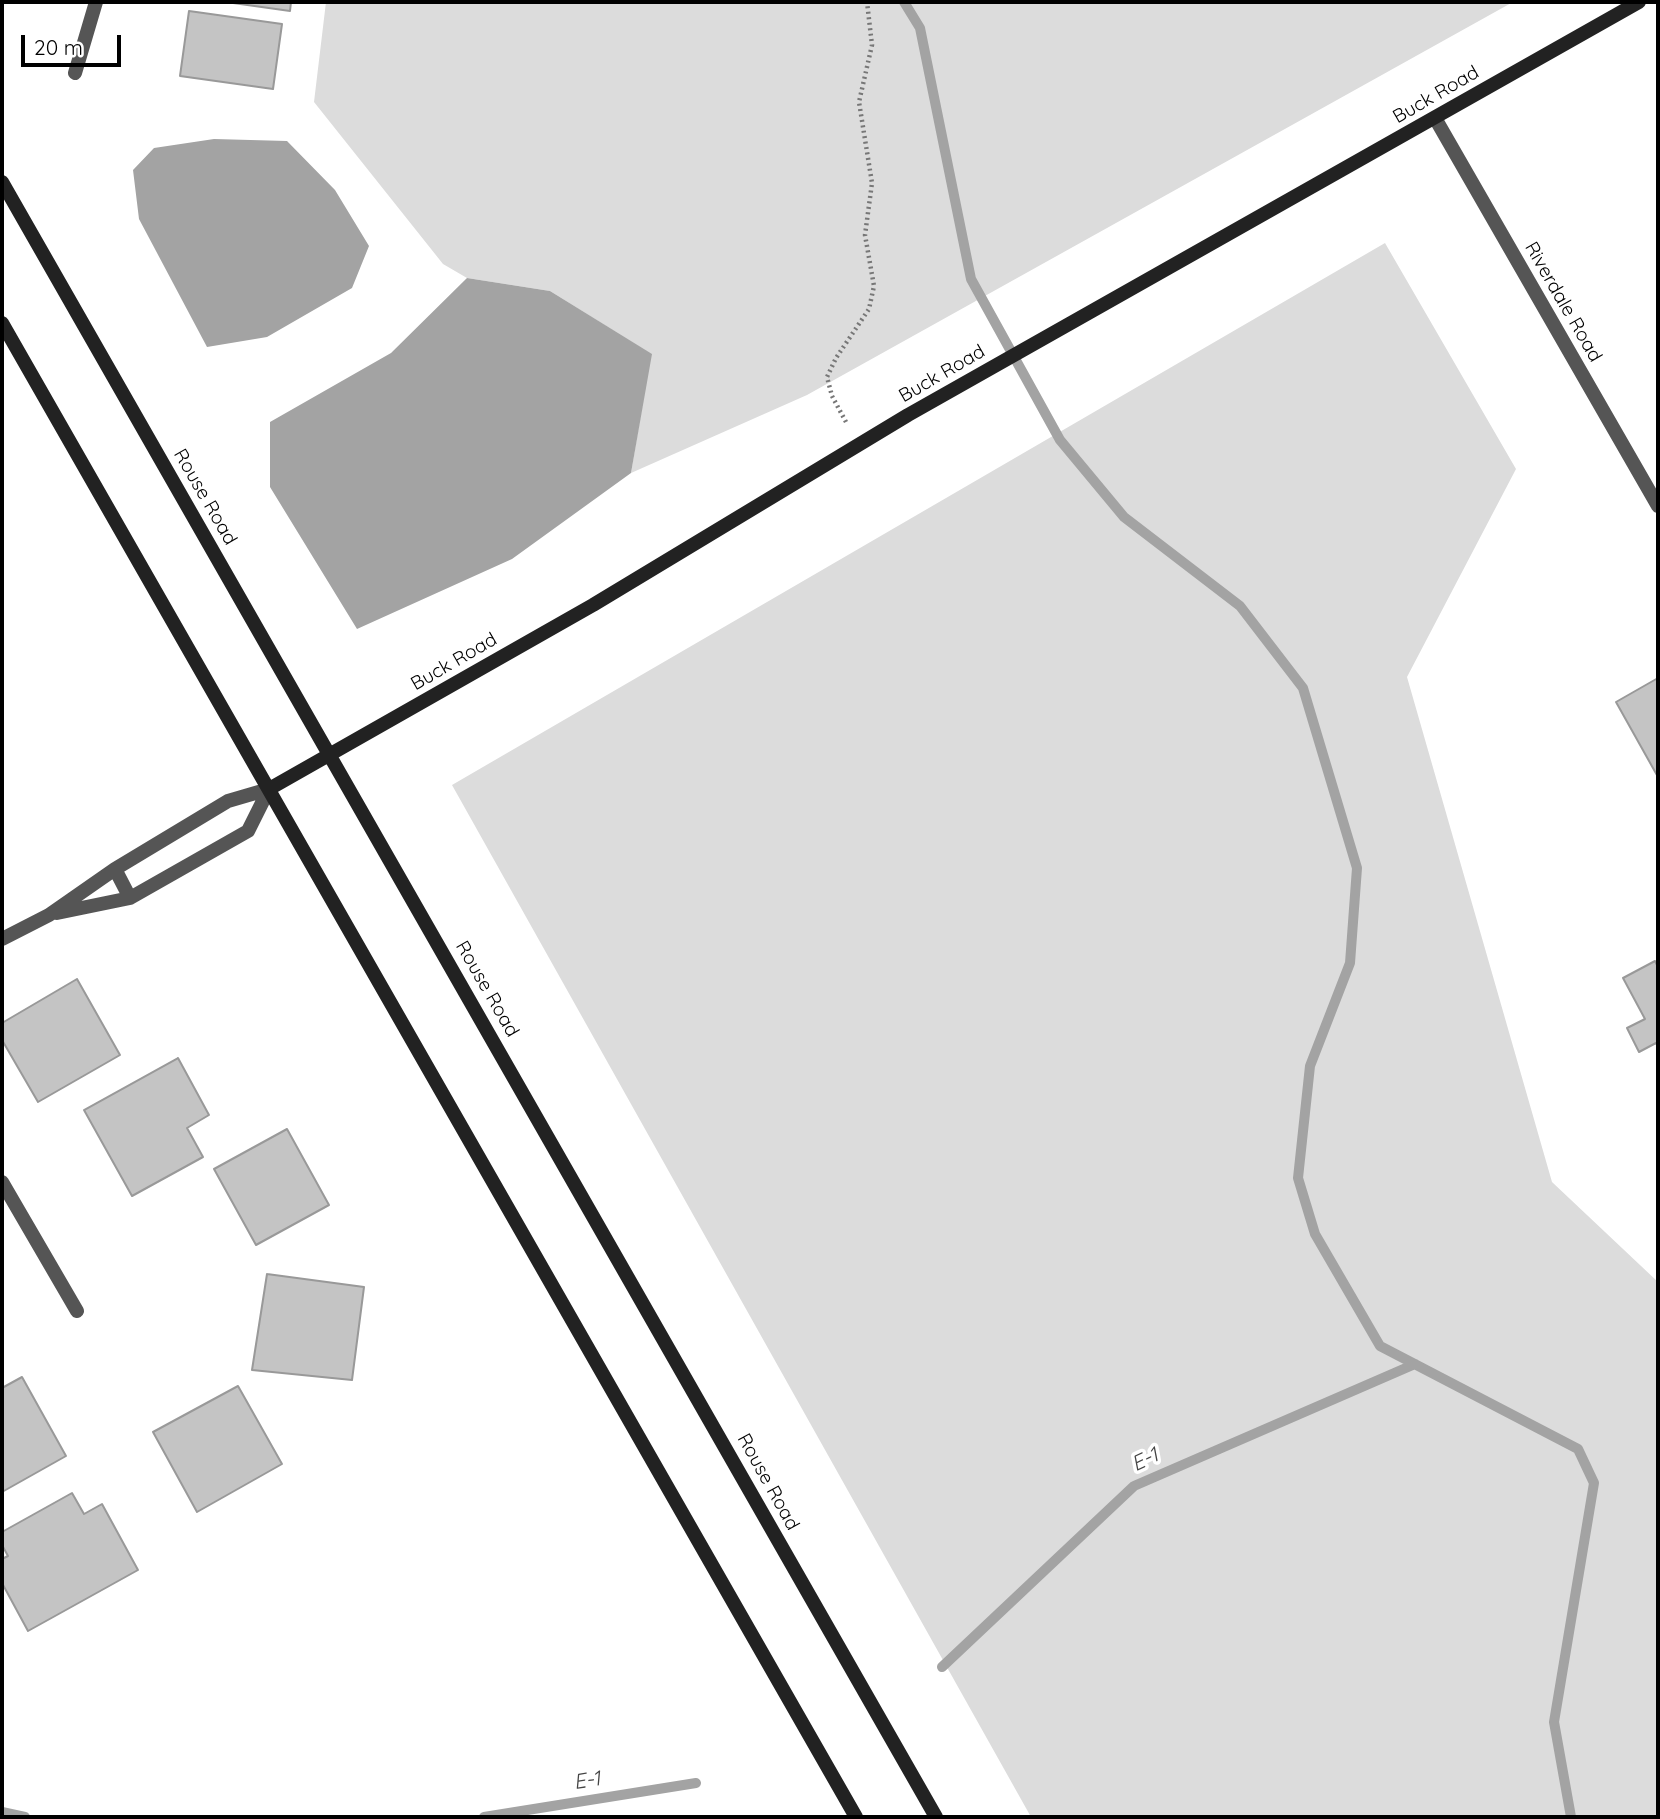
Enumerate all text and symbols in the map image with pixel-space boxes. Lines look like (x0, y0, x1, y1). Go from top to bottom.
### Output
scale bar (24, 21, 124, 65)
text: 20 m (34, 34, 83, 60)
street label: Buck Road (1389, 61, 1483, 129)
street label: Riverdale Road (1519, 238, 1607, 366)
street label: Buck Road (895, 340, 989, 408)
street label: Rouse Road (168, 445, 242, 549)
street label: Buck Road (407, 628, 501, 696)
street label: Rouse Road (450, 937, 524, 1041)
street label: Rouse Road (732, 1430, 804, 1534)
water label: E-1 (1127, 1443, 1163, 1477)
water label: E-1 (572, 1766, 602, 1796)

